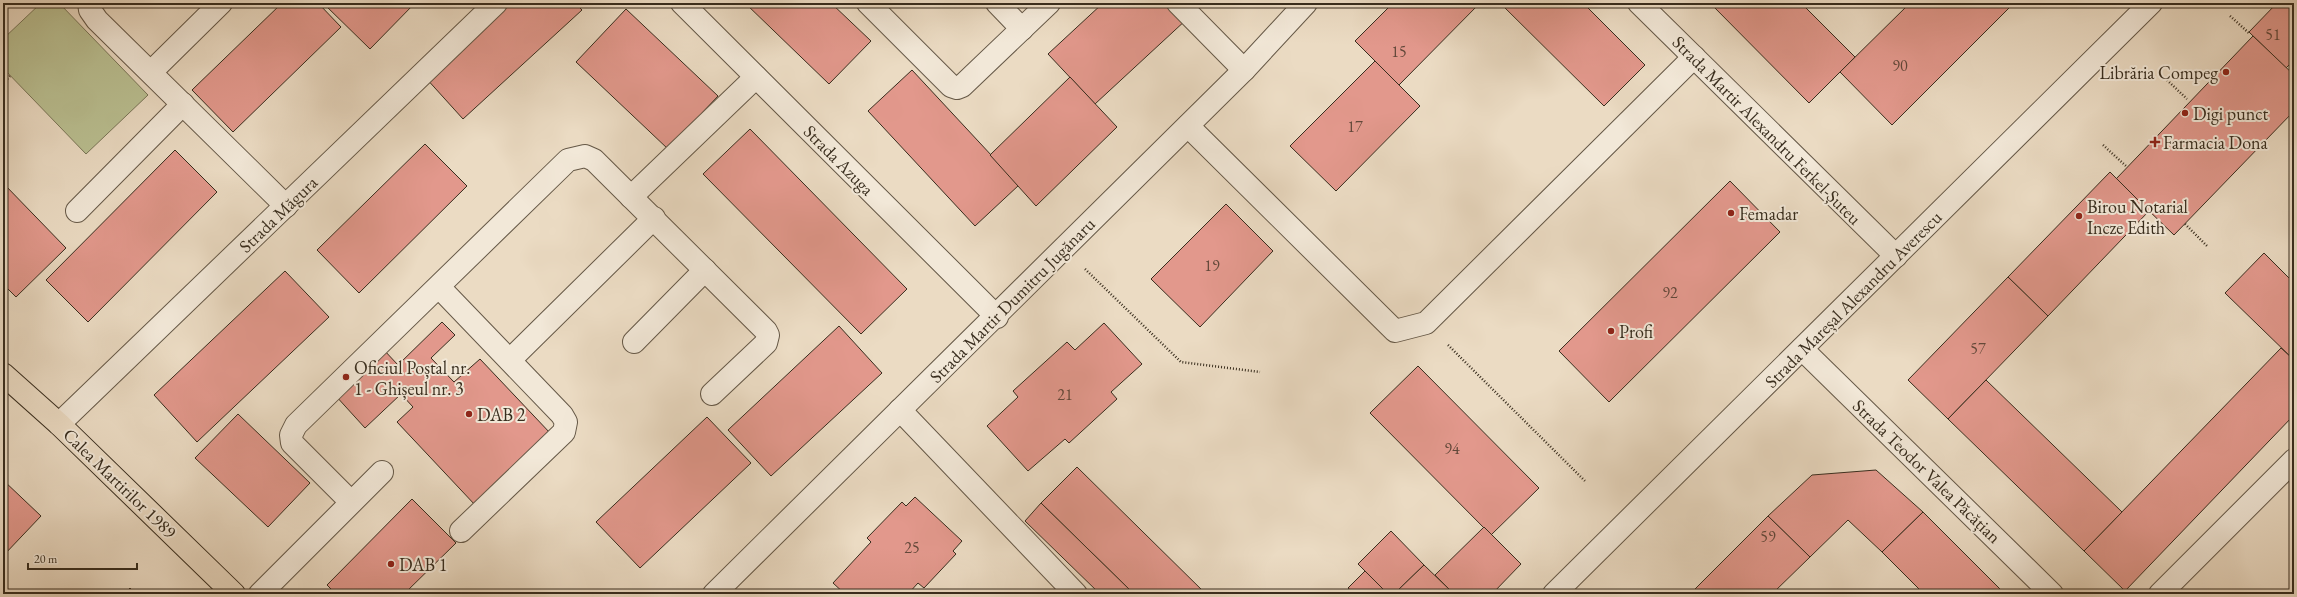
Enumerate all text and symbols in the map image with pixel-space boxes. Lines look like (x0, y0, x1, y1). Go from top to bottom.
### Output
house number: 51 (2265, 24, 2281, 45)
street label: Strada Martir Alexandru Ferkel-Șuteu (1668, 31, 1867, 230)
house number: 15 (1391, 41, 1407, 62)
house number: 90 (1892, 55, 1908, 76)
place label: Librăria Compeg (2100, 61, 2218, 84)
marker: Librăria Compeg (2221, 67, 2231, 77)
place label: Digi punct (2193, 102, 2268, 125)
marker: Digi punct (2180, 108, 2190, 118)
house number: 17 (1347, 116, 1363, 137)
street label: Strada Azuga (799, 120, 880, 201)
place label: Farmacia Dona (2163, 131, 2269, 154)
marker: Farmacia Dona (2150, 137, 2160, 147)
street label: Strada Măgura (234, 170, 323, 257)
place label: Birou Notarial Incze Edith (2087, 195, 2188, 239)
place label: Femadar (1739, 202, 1798, 225)
street label: Strada Mareșal Alexandru Averescu (1760, 205, 1947, 392)
marker: Femadar (1726, 208, 1736, 218)
marker: Birou Notarial Incze Edith (2074, 211, 2084, 221)
street label: Strada Martir Dumitru Jugănaru (924, 212, 1100, 388)
house number: 19 (1204, 255, 1220, 276)
house number: 92 (1662, 282, 1678, 303)
place label: Profi (1619, 320, 1653, 343)
marker: Profi (1606, 326, 1616, 336)
house number: 57 (1970, 338, 1986, 359)
place label: Oficiul Poștal nr. 1 - Ghișeul nr. 3 (354, 356, 470, 400)
marker: Oficiul Poștal nr. 1 - Ghișeul nr. 3 (341, 372, 351, 382)
house number: 21 (1057, 384, 1073, 405)
street label: Strada Teodor Valea Păcățian (1848, 394, 2006, 548)
place label: DAB 2 (477, 403, 526, 426)
marker: DAB 2 (464, 409, 474, 419)
street label: Calea Martirilor 1989 (58, 423, 182, 543)
house number: 94 (1444, 438, 1460, 459)
house number: 59 (1760, 526, 1776, 547)
house number: 25 (904, 537, 920, 558)
scale bar (28, 545, 137, 571)
text: 20 m (34, 551, 58, 567)
place label: DAB 1 (399, 553, 447, 576)
marker: DAB 1 (386, 559, 396, 569)

